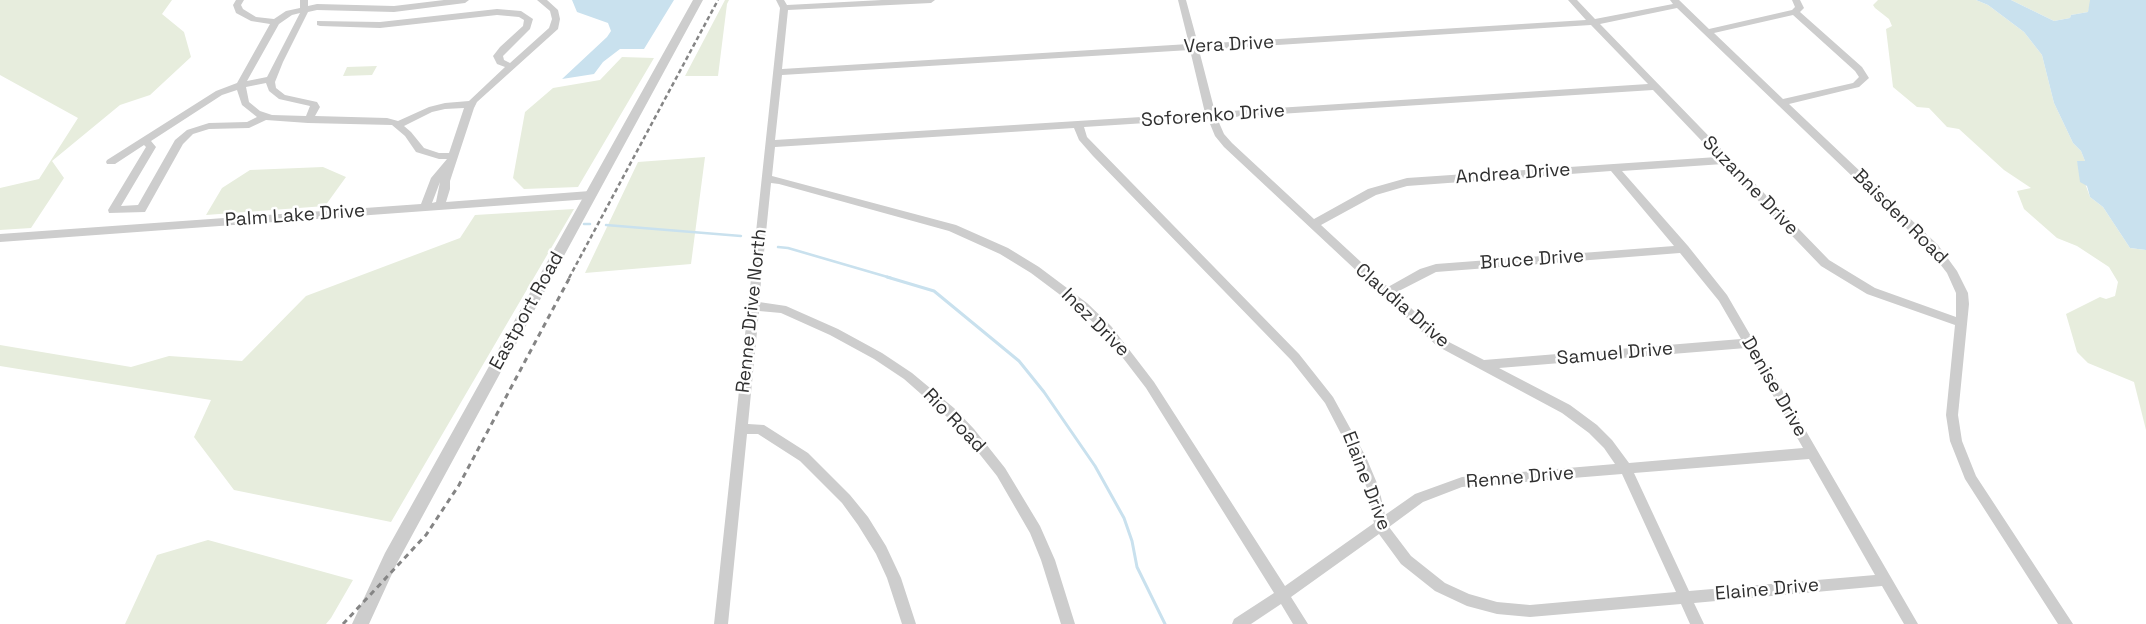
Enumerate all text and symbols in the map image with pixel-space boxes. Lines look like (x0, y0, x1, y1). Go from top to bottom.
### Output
street label: Vera Drive (1183, 31, 1275, 59)
street label: Soforenko Drive (1140, 100, 1286, 132)
street label: Suzanne Drive (1697, 132, 1803, 240)
street label: Andrea Drive (1455, 159, 1571, 189)
street label: Baisden Road (1848, 165, 1952, 269)
street label: Palm Lake Drive (224, 200, 366, 232)
street label: Renne Drive North (732, 228, 772, 394)
street label: Bruce Drive (1479, 245, 1585, 275)
street label: Eastport Road (485, 248, 569, 374)
street label: Claudia Drive (1350, 259, 1454, 353)
street label: Inez Drive (1056, 284, 1134, 362)
street label: Denise Drive (1736, 333, 1812, 441)
street label: Samuel Drive (1556, 338, 1674, 370)
street label: Rio Road (918, 384, 990, 458)
street label: Elaine Drive (1337, 428, 1395, 534)
street label: Renne Drive (1465, 462, 1575, 494)
street label: Elaine Drive (1714, 574, 1820, 606)

